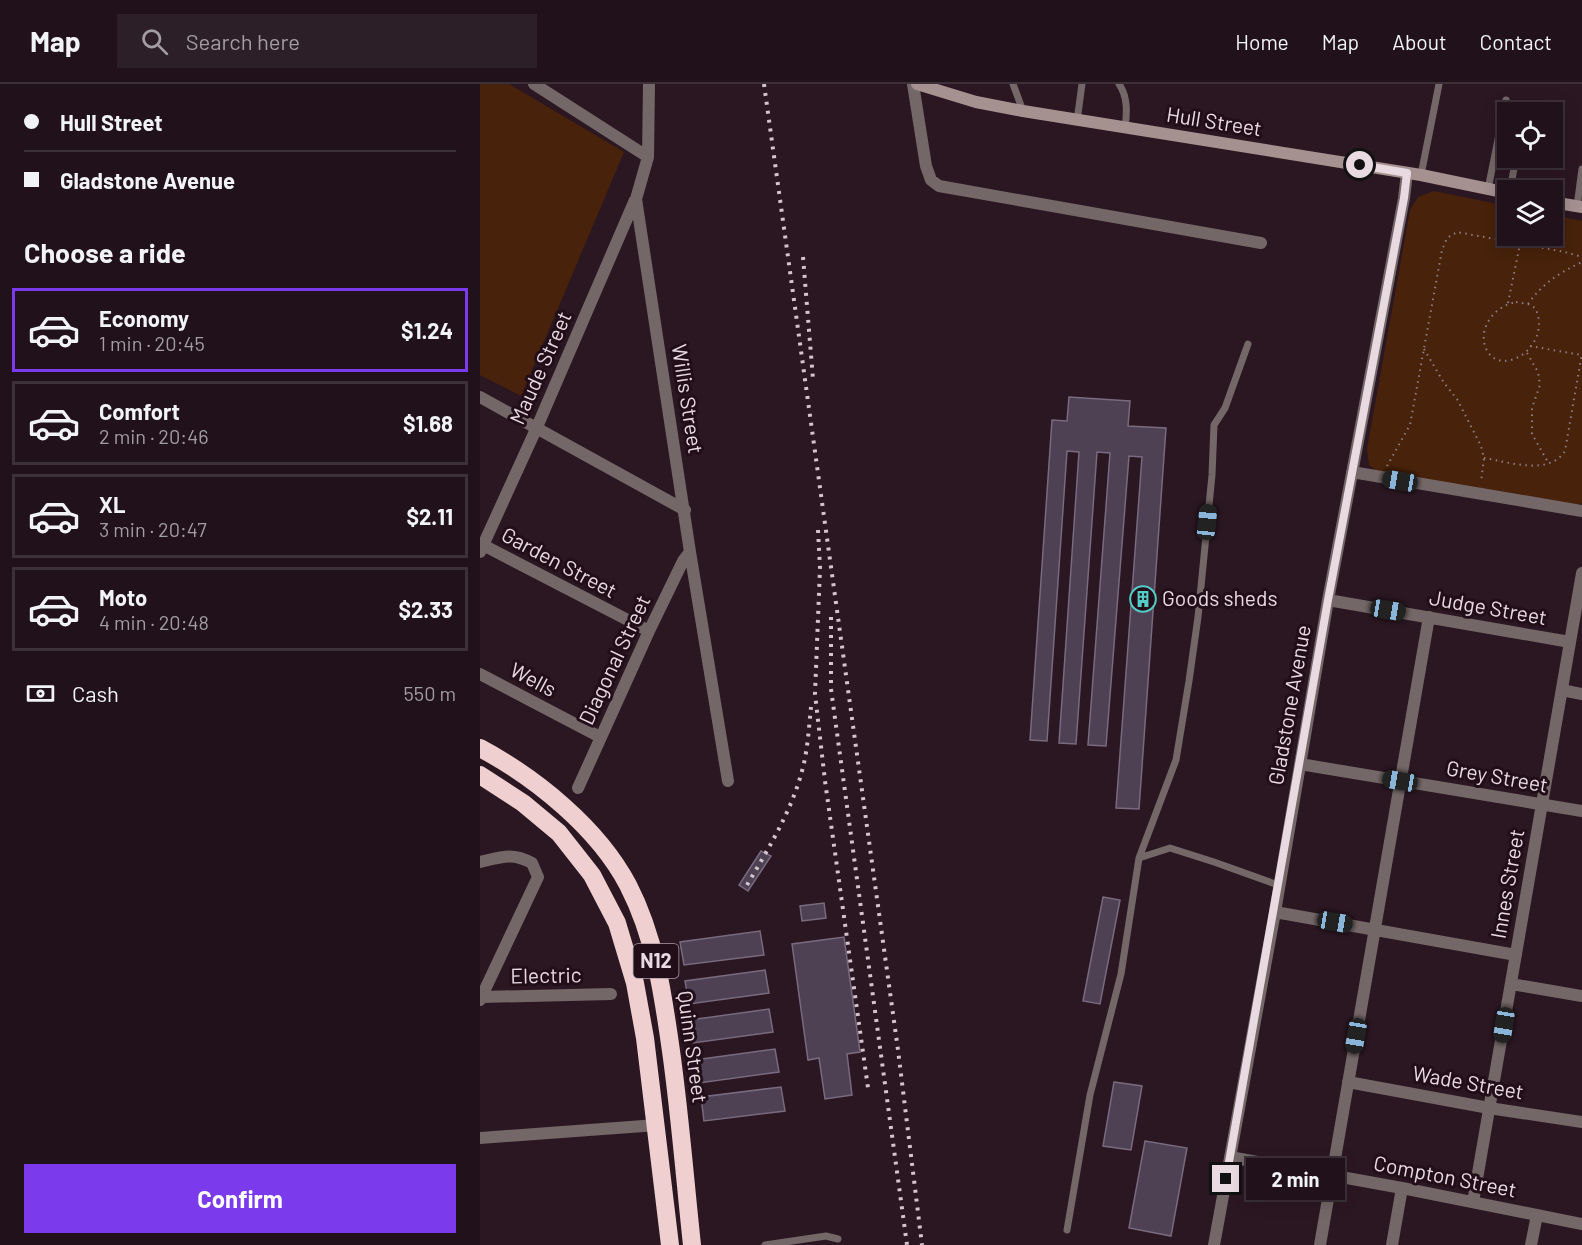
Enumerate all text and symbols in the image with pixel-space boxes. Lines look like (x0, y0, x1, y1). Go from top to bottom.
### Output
search box (117, 14, 537, 68)
text: Map (30, 24, 81, 58)
icon: search (138, 25, 171, 58)
text: Search here (186, 28, 300, 54)
text: Home (1235, 29, 1289, 54)
text: Map (1322, 29, 1359, 54)
text: About (1392, 29, 1447, 54)
text: Contact (1480, 29, 1552, 54)
street label: Hull Street (1165, 101, 1264, 140)
map controls (1497, 102, 1563, 246)
button: locate (1497, 102, 1563, 168)
text: Hull Street (60, 109, 163, 135)
route start (1346, 151, 1373, 178)
text: Gladstone Avenue (60, 167, 235, 193)
button: layers (1497, 180, 1563, 246)
text: Choose a ride (24, 236, 186, 268)
icon: car (27, 303, 81, 357)
text: Economy (99, 305, 189, 331)
street label: Maude Street (504, 307, 576, 428)
text: $1.24 (401, 317, 453, 343)
text: 1 min · 20:45 (99, 331, 205, 355)
street label: Willis Street (667, 342, 709, 455)
icon: car (27, 396, 81, 450)
text: Comfort (99, 398, 180, 424)
text: $1.68 (403, 410, 453, 436)
text: 2 min · 20:46 (99, 424, 208, 448)
car (1381, 469, 1419, 493)
icon: car (27, 489, 81, 543)
text: XL (99, 491, 125, 517)
text: $2.11 (406, 503, 453, 529)
car (1196, 503, 1218, 541)
text: 3 min · 20:47 (99, 517, 207, 541)
street label: Garden Street (498, 521, 621, 602)
icon: car (27, 582, 81, 636)
text: Moto (99, 584, 147, 610)
building icon: Goods sheds (1128, 584, 1158, 614)
street label: Judge Street (1428, 584, 1549, 629)
place label: Goods sheds (1162, 585, 1278, 610)
street label: Diagonal Street (573, 591, 655, 728)
text: $2.33 (398, 596, 453, 622)
car (1369, 598, 1407, 622)
text: 4 min · 20:48 (99, 610, 209, 634)
street label: Gladstone Avenue (1262, 623, 1315, 787)
street label: Wells (506, 656, 561, 701)
icon: cash (24, 677, 57, 710)
text: Cash (72, 680, 119, 706)
text: 550 m (404, 681, 456, 705)
street label: Grey Street (1445, 754, 1550, 797)
car (1381, 769, 1419, 793)
street label: Innes Street (1485, 827, 1528, 940)
car (1316, 910, 1354, 934)
road number: N12 (634, 944, 678, 978)
street label: Electric (510, 961, 582, 988)
street label: Quinn Street (673, 989, 714, 1104)
car (1492, 1006, 1516, 1044)
car (1344, 1017, 1368, 1055)
street label: Wade Street (1411, 1059, 1526, 1104)
street label: Compton Street (1372, 1149, 1519, 1202)
callout: 2 min (1247, 1158, 1346, 1200)
button: Confirm (24, 1164, 456, 1233)
route end (1212, 1165, 1239, 1192)
text: 2 min (1272, 1167, 1319, 1191)

